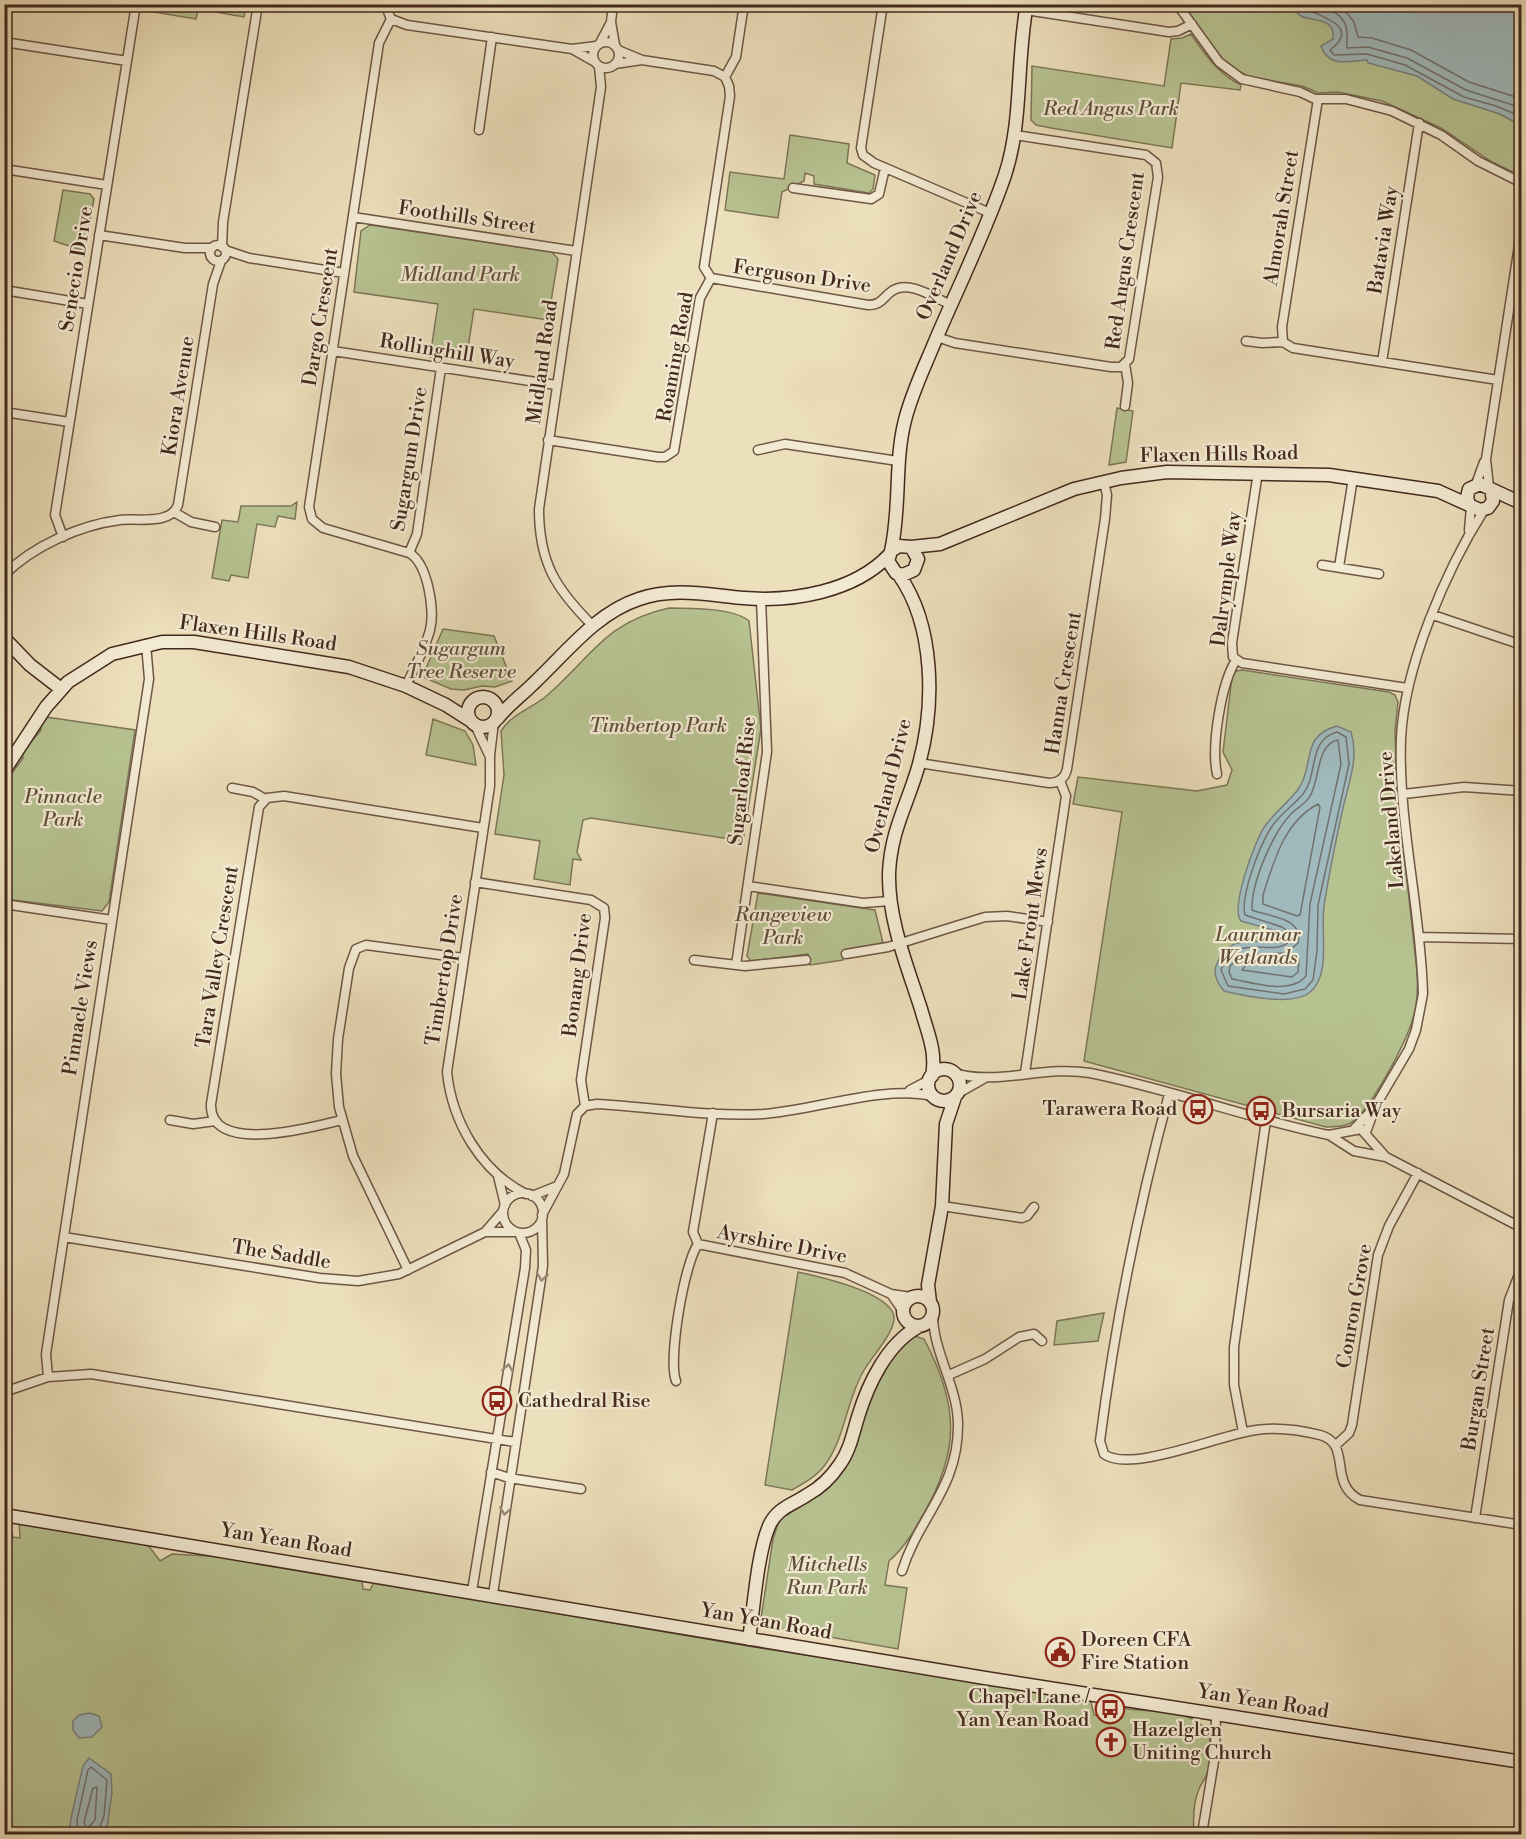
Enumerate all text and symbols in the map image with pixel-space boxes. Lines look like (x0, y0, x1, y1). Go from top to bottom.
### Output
park label: Red Angus Park (1042, 97, 1179, 122)
street label: Almorah Street (1259, 148, 1305, 289)
street label: Red Angus Crescent (1101, 170, 1151, 352)
street label: Batavia Way (1363, 184, 1405, 297)
street label: Overland Drive (912, 188, 988, 324)
street label: Foothills Street (396, 196, 538, 240)
street label: Senecio Drive (55, 205, 99, 333)
street label: Dargo Crescent (298, 246, 344, 388)
street label: Ferguson Drive (731, 255, 873, 299)
park label: Midland Park (400, 263, 520, 288)
street label: Roaming Road (652, 289, 700, 424)
street label: Midland Road (522, 298, 564, 426)
street label: Rollinghill Way (378, 329, 517, 375)
street label: Kiora Avenue (157, 334, 201, 458)
street label: Sugargum Drive (386, 385, 434, 533)
street label: Flaxen Hills Road (1139, 441, 1299, 469)
street label: Dalrymple Way (1206, 510, 1248, 648)
street label: Hanna Crescent (1040, 610, 1088, 756)
street label: Flaxen Hills Road (178, 611, 339, 658)
park label: Sugargum Tree Reserve (406, 637, 517, 685)
park label: Timbertop Park (589, 714, 727, 739)
street label: Sugarloaf Rise (724, 715, 762, 847)
street label: Overland Drive (860, 716, 918, 856)
street label: Lakeland Drive (1374, 750, 1410, 890)
park label: Pinnacle Park (23, 785, 102, 833)
street label: Lake Front Mews (1008, 846, 1054, 1002)
street label: Tara Valley Crescent (191, 864, 245, 1050)
street label: Timbertop Drive (421, 892, 469, 1048)
park label: Rangeview Park (734, 903, 831, 951)
street label: Bonang Drive (558, 912, 598, 1039)
park label: Laurimar Wetlands (1214, 923, 1301, 971)
street label: Pinnacle Views (58, 938, 104, 1078)
bus stop icon: Tarawera Road (1182, 1093, 1214, 1125)
bus stop icon: Bursaria Way (1245, 1095, 1277, 1127)
place label: Tarawera Road (1042, 1097, 1178, 1122)
place label: Bursaria Way (1281, 1099, 1402, 1124)
street label: Ayrshire Drive (714, 1220, 849, 1270)
street label: The Saddle (230, 1235, 332, 1275)
street label: Conron Grove (1332, 1242, 1378, 1370)
one-way arrow (536, 1272, 548, 1281)
street label: Burgan Street (1457, 1325, 1501, 1454)
one-way arrow (502, 1363, 514, 1372)
bus stop icon: Cathedral Rise (481, 1385, 513, 1417)
place label: Cathedral Rise (518, 1389, 651, 1414)
one-way arrow (499, 1506, 511, 1516)
street label: Yan Yean Road (218, 1518, 354, 1564)
park label: Mitchells Run Park (785, 1553, 868, 1601)
street label: Yan Yean Road (698, 1598, 834, 1646)
place label: Doreen CFA Fire Station (1081, 1628, 1193, 1676)
public building icon: Doreen CFA Fire Station (1044, 1636, 1076, 1668)
street label: Yan Yean Road (1195, 1679, 1331, 1725)
place label: Chapel Lane / Yan Yean Road (955, 1685, 1090, 1733)
bus stop icon: Chapel Lane / Yan Yean Road (1094, 1693, 1126, 1725)
place label: Hazelglen Uniting Church (1132, 1718, 1272, 1766)
church icon: Hazelglen Uniting Church (1095, 1726, 1127, 1758)

